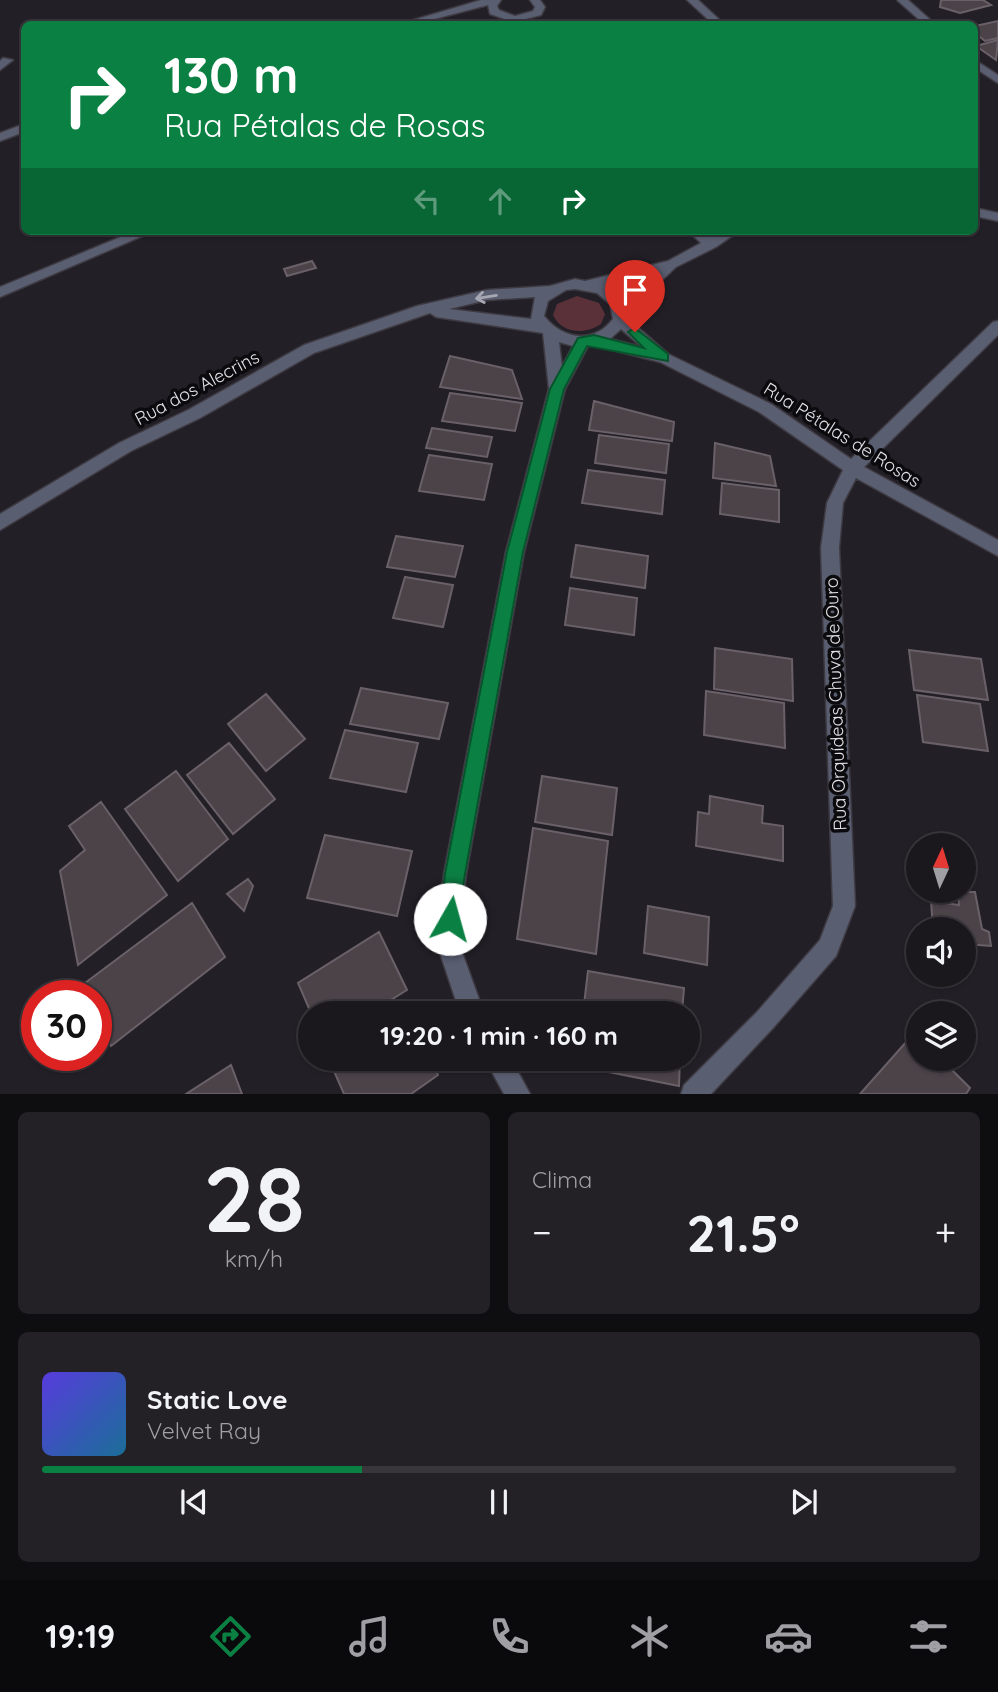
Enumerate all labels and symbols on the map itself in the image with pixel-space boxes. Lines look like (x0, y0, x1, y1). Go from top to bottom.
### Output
pin (605, 260, 665, 332)
one-way arrow (475, 290, 497, 303)
street label: Rua dos Alecrins (131, 345, 263, 430)
street label: Rua Pétalas de Rosas (759, 377, 925, 492)
street label: Rua Orquídeas Chuva de Ouro (820, 577, 851, 831)
north arrow (906, 833, 976, 903)
position arrow (413, 882, 487, 956)
speed limit sign: 30 (21, 980, 112, 1071)

